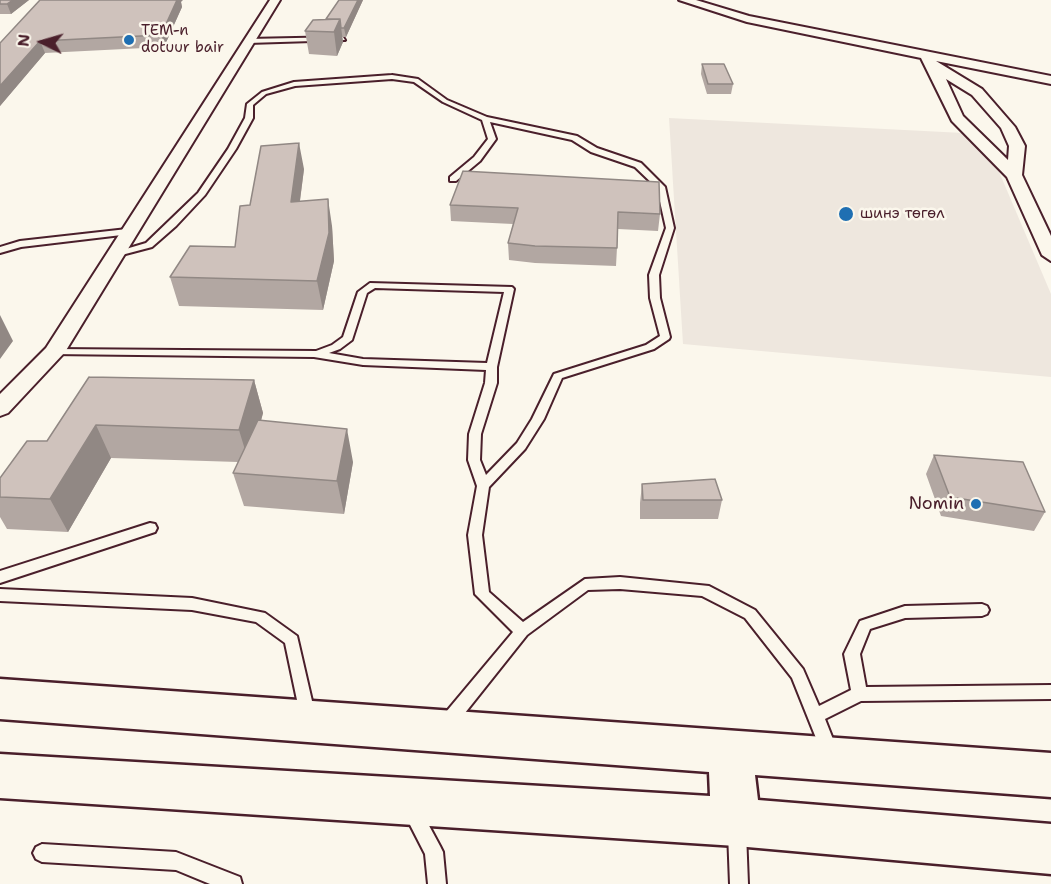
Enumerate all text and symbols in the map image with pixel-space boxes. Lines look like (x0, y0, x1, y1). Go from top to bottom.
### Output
north arrow (12, 12, 72, 72)
place label: TEM-n dotuur bair (141, 22, 224, 57)
text: N (13, 33, 35, 48)
marker: TEM-n dotuur bair (122, 33, 136, 47)
marker: шинэ төгөл (837, 205, 855, 223)
place label: шинэ төгөл (860, 205, 945, 223)
place label: Nomin (908, 493, 964, 515)
marker: Nomin (969, 497, 983, 511)

